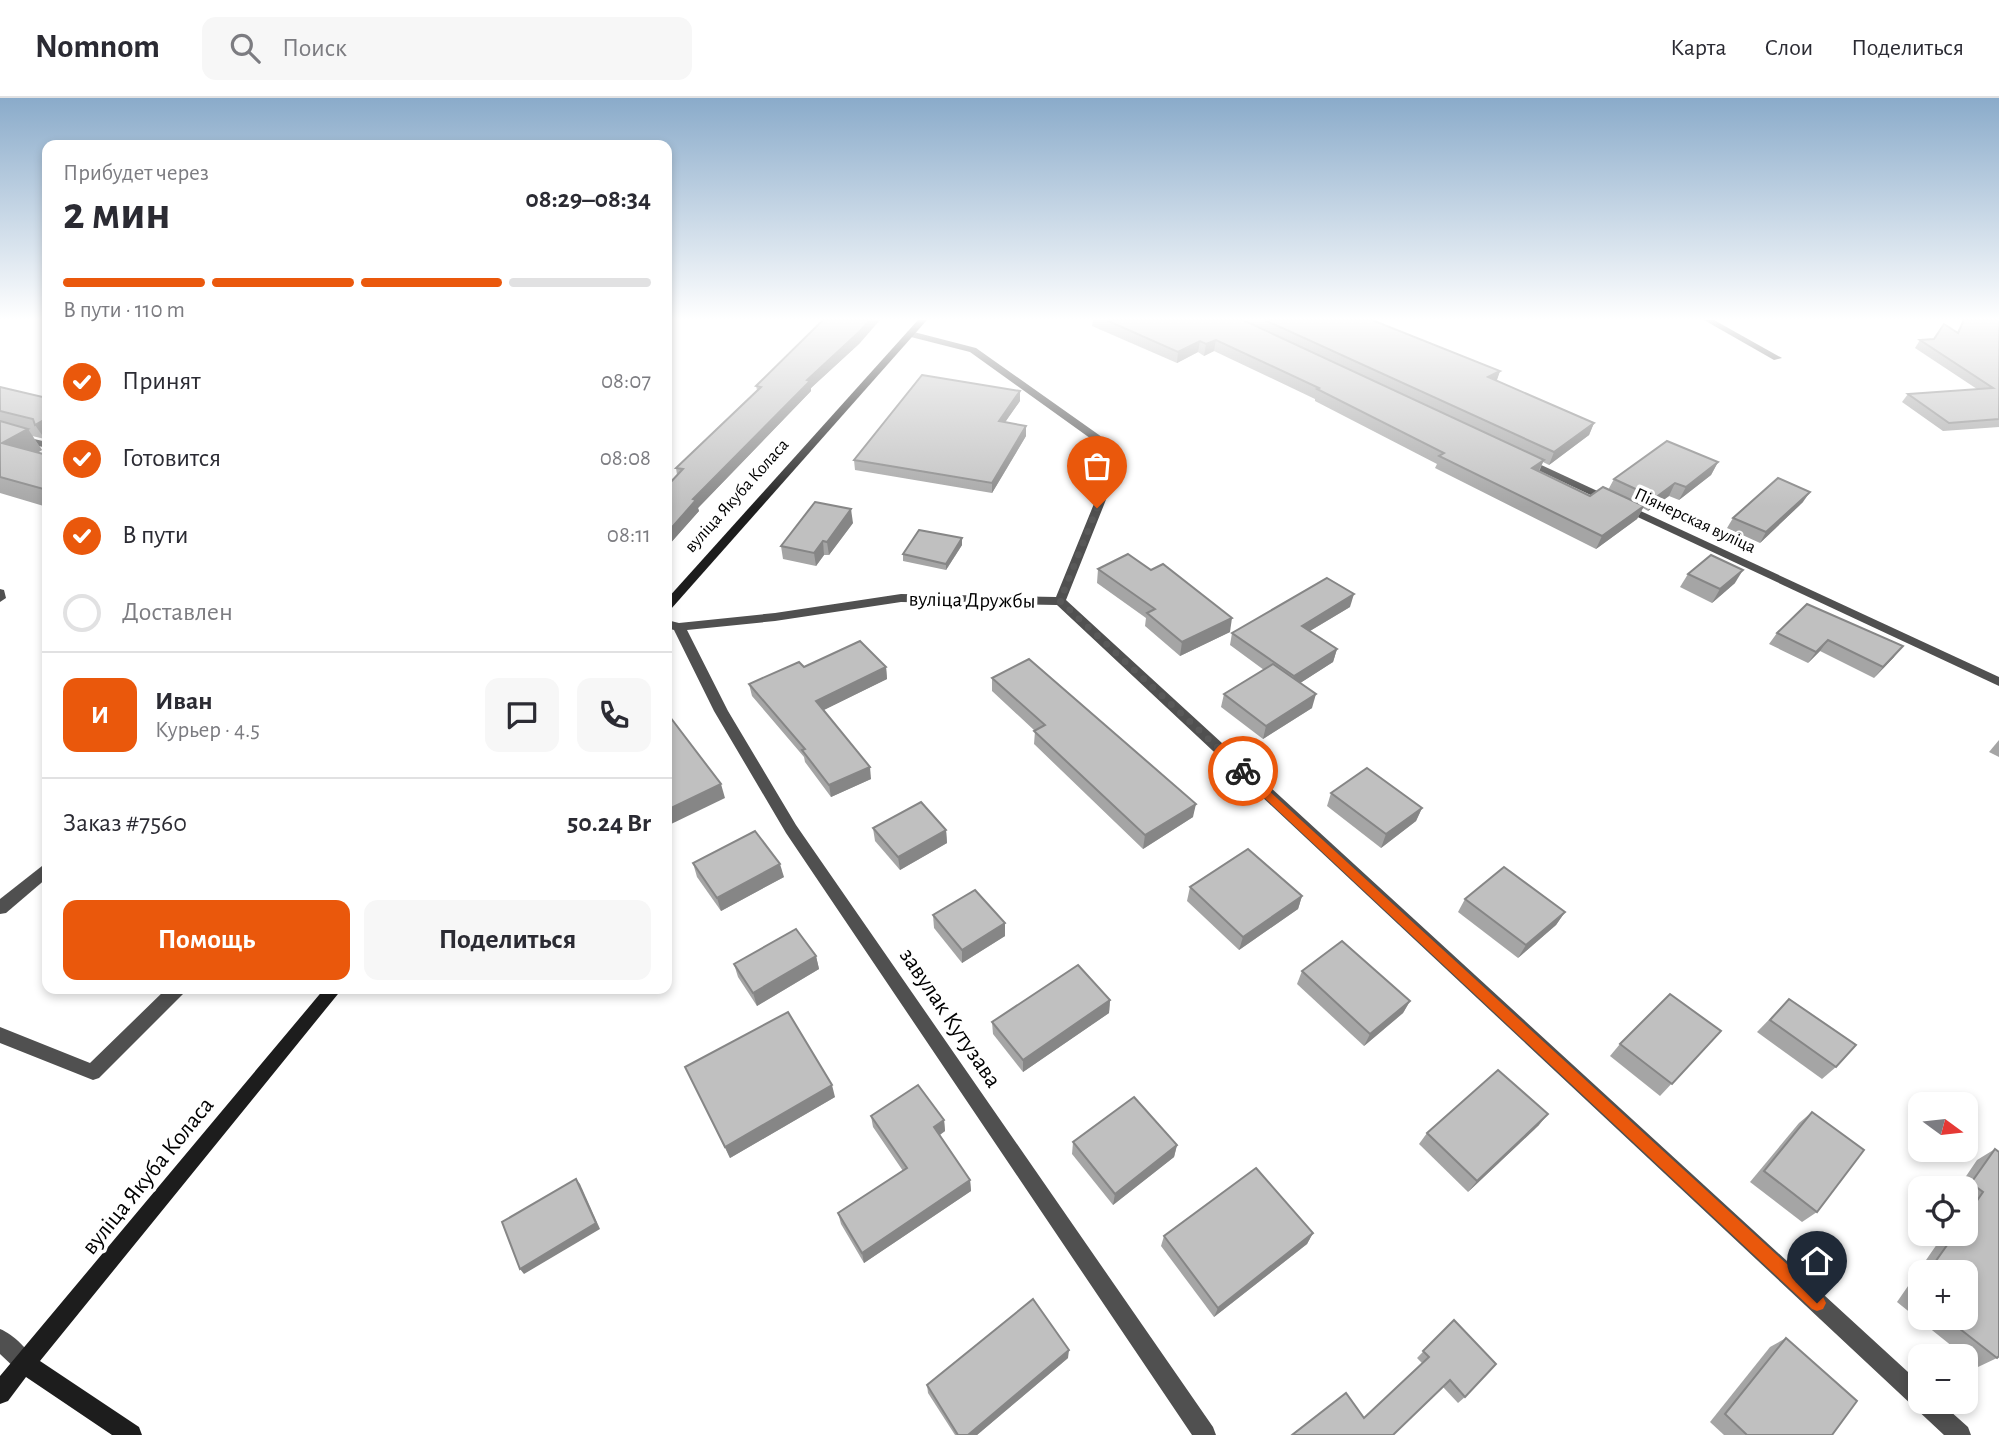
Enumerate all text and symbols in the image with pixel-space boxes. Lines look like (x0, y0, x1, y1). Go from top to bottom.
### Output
search box (202, 17, 692, 80)
icon: search (226, 29, 264, 67)
text: Nomnom (35, 31, 160, 64)
text: Поиск (282, 35, 347, 61)
text: Карта (1670, 36, 1726, 60)
text: Слои (1764, 36, 1813, 60)
text: Поделиться (1851, 36, 1964, 60)
text: Прибудет через (63, 162, 209, 185)
text: 08:29–08:34 (525, 186, 651, 212)
text: 2 мин (63, 191, 171, 237)
text: В пути · 110 m (63, 299, 185, 322)
icon: check (63, 363, 101, 401)
text: Принят (122, 368, 201, 394)
text: 08:07 (601, 370, 651, 393)
street label: вуліца Якуба Коласа (681, 435, 792, 556)
pin (1067, 436, 1127, 508)
icon: check (63, 440, 101, 478)
text: Готовится (122, 445, 221, 471)
text: 08:08 (600, 447, 651, 470)
icon: bag (1078, 447, 1116, 485)
street label: Піянерская вуліца (1632, 485, 1758, 557)
icon: check (63, 517, 101, 555)
text: В пути (122, 522, 188, 548)
text: 08:11 (607, 524, 651, 547)
street label: вуліца Дружбы (908, 588, 1036, 612)
text: Доставлен (122, 599, 233, 625)
button: chat (485, 678, 559, 752)
button: phone (577, 678, 651, 752)
text: Иван (155, 688, 213, 714)
text: И (91, 702, 109, 728)
text: Курьер · 4.5 (155, 719, 260, 742)
courier (1208, 736, 1278, 806)
icon: bike (1224, 752, 1262, 790)
text: Заказ #7560 (63, 810, 187, 836)
text: 50.24 Br (567, 810, 651, 836)
button: Помощь (63, 900, 350, 980)
button: Поделиться (364, 900, 651, 980)
street label: завулак Кутузава (895, 944, 1006, 1092)
north arrow (1908, 1092, 1978, 1162)
map controls (1908, 1092, 1978, 1414)
street label: вуліца Якуба Коласа (78, 1093, 218, 1259)
button: locate (1908, 1176, 1978, 1246)
pin (1787, 1231, 1847, 1303)
icon: home (1798, 1242, 1836, 1280)
button: + (1908, 1260, 1978, 1330)
button: − (1908, 1344, 1978, 1414)

